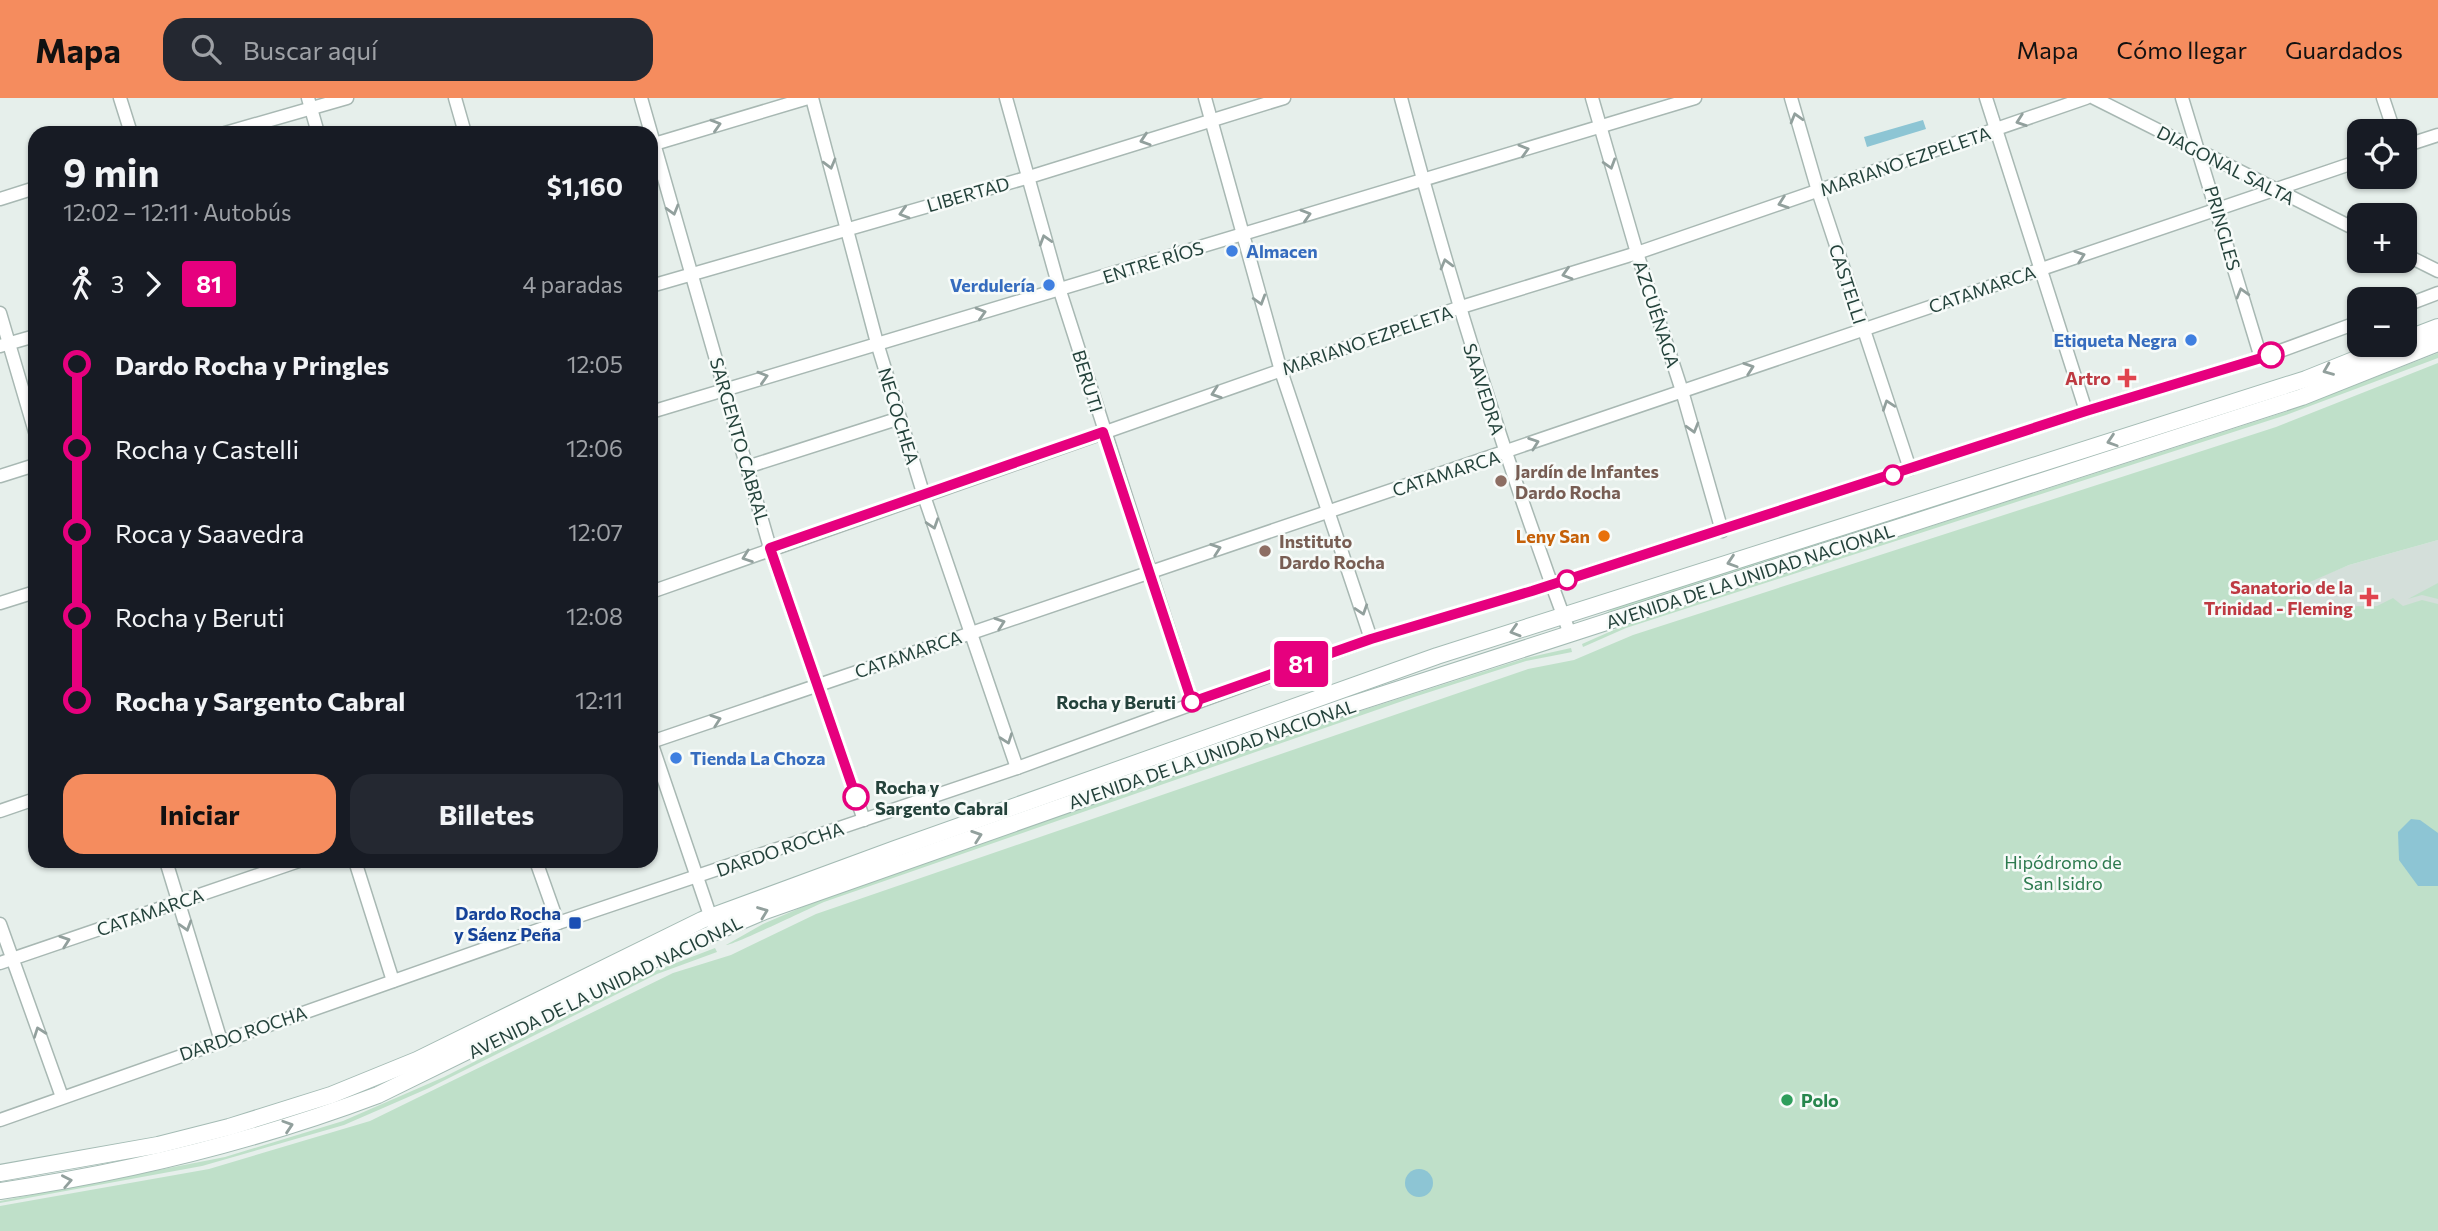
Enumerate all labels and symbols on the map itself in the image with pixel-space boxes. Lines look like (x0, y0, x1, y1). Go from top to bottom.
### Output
one-way arrow (1790, 112, 1805, 124)
one-way arrow (2016, 113, 2028, 127)
one-way arrow (710, 119, 722, 134)
street label: MARIANO EZPELETA (1817, 121, 1993, 201)
street label: DIAGONAL SALTA (2153, 121, 2299, 209)
one-way arrow (1140, 132, 1152, 146)
one-way arrow (1517, 143, 1529, 158)
one-way arrow (1601, 157, 1616, 169)
one-way arrow (821, 158, 836, 170)
street label: LIBERTAD (924, 172, 1012, 216)
street label: PRINGLES (2200, 183, 2246, 273)
one-way arrow (1778, 195, 1790, 209)
one-way arrow (665, 203, 679, 215)
one-way arrow (898, 204, 910, 219)
one-way arrow (1300, 209, 1312, 224)
one-way arrow (1038, 234, 1053, 246)
street label: ENTRE RÍOS (1100, 236, 1206, 288)
place label: Almacen (1246, 240, 1318, 262)
street label: CASTELLI (1825, 241, 1871, 327)
marker: Almacen (1224, 243, 1240, 259)
one-way arrow (2074, 250, 2086, 264)
one-way arrow (1440, 258, 1454, 270)
street label: AZCUÉNAGA (1629, 258, 1685, 370)
street label: CATAMARCA (1926, 260, 2038, 318)
one-way arrow (1561, 266, 1573, 281)
place label: Verdulería (950, 274, 1035, 296)
marker: Verdulería (1041, 277, 1057, 293)
one-way arrow (2236, 287, 2251, 299)
one-way arrow (1251, 294, 1266, 306)
street label: MARIANO EZPELETA (1279, 300, 1455, 380)
one-way arrow (975, 307, 987, 321)
place label: Etiqueta Negra (2053, 329, 2177, 351)
marker: Etiqueta Negra (2183, 332, 2199, 348)
street label: SAAVEDRA (1459, 340, 1509, 438)
unlabelled marker (2258, 342, 2284, 368)
street label: BERUTI (1068, 347, 1108, 415)
street label: SARGENTO CABRAL (706, 355, 774, 527)
one-way arrow (2323, 361, 2335, 375)
one-way arrow (1743, 362, 1755, 377)
street label: NECOCHEA (874, 365, 924, 467)
place label: Artro (2065, 367, 2111, 389)
marker: Artro (2117, 368, 2137, 388)
one-way arrow (757, 370, 769, 385)
one-way arrow (1211, 385, 1223, 399)
one-way arrow (1882, 399, 1896, 411)
one-way arrow (1684, 421, 1699, 433)
one-way arrow (2106, 433, 2119, 447)
one-way arrow (1528, 438, 1540, 452)
street label: CATAMARCA (1389, 445, 1503, 501)
place label: Jardín de Infantes Dardo Rocha (1515, 460, 1659, 503)
unlabelled marker (1883, 465, 1903, 485)
marker: Jardín de Infantes Dardo Rocha (1493, 473, 1509, 489)
one-way arrow (925, 517, 939, 529)
street label: AVENIDA DE LA UNIDAD NACIONAL (1603, 519, 1897, 633)
place label: Leny San (1516, 525, 1590, 547)
marker: Leny San (1596, 528, 1612, 544)
place label: Instituto Dardo Rocha (1279, 530, 1385, 573)
one-way arrow (1209, 543, 1221, 557)
marker: Instituto Dardo Rocha (1257, 543, 1273, 559)
one-way arrow (742, 548, 754, 562)
one-way arrow (1726, 554, 1738, 569)
unlabelled marker (1557, 570, 1577, 590)
place label: Sanatorio de la Trinidad - Fleming (2204, 576, 2353, 619)
marker: Sanatorio de la Trinidad - Fleming (2359, 587, 2379, 607)
one-way arrow (1354, 603, 1368, 615)
one-way arrow (994, 617, 1006, 631)
one-way arrow (1509, 623, 1521, 638)
street label: CATAMARCA (852, 625, 964, 683)
line badge: 81 (1270, 641, 1332, 687)
place label: Rocha y Beruti (1056, 691, 1176, 713)
marker: Rocha y Beruti (1182, 692, 1202, 712)
street label: AVENIDA DE LA UNIDAD NACIONAL (1065, 694, 1359, 814)
one-way arrow (709, 714, 721, 728)
one-way arrow (999, 732, 1013, 744)
place label: Tienda La Choza (690, 747, 826, 769)
marker: Tienda La Choza (668, 750, 684, 766)
place label: Rocha y Sargento Cabral (875, 776, 1008, 819)
marker: Rocha y Sargento Cabral (843, 784, 869, 810)
street label: DARDO ROCHA (713, 817, 847, 881)
one-way arrow (971, 830, 983, 844)
park label: Hipódromo de San Isidro (2004, 851, 2122, 894)
street label: CATAMARCA (94, 883, 206, 941)
place label: Dardo Rocha y Sáenz Peña (454, 902, 561, 945)
one-way arrow (756, 906, 768, 920)
street label: AVENIDA DE LA UNIDAD NACIONAL (464, 911, 746, 1063)
marker: Dardo Rocha y Sáenz Peña (567, 915, 583, 931)
one-way arrow (178, 920, 192, 932)
one-way arrow (58, 935, 70, 949)
street label: DARDO ROCHA (176, 1001, 310, 1065)
one-way arrow (33, 1027, 47, 1039)
place label: Polo (1801, 1089, 1839, 1111)
marker: Polo (1779, 1092, 1795, 1108)
one-way arrow (281, 1120, 294, 1134)
one-way arrow (61, 1174, 73, 1189)

